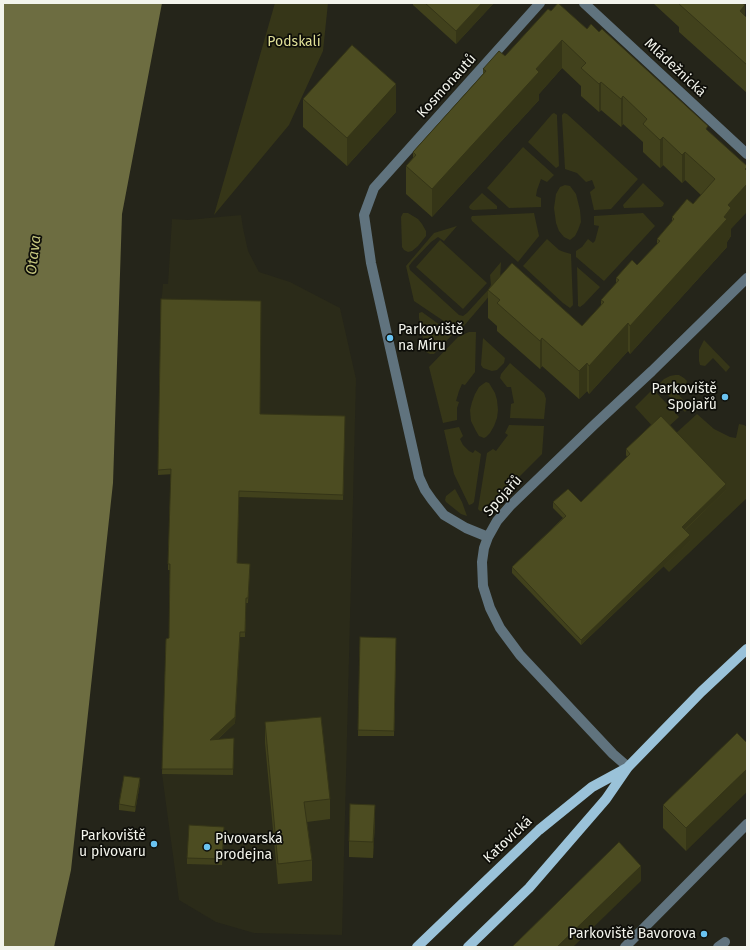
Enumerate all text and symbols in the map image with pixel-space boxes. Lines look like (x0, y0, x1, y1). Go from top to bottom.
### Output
park label: Podskalí (267, 34, 321, 50)
street label: Mládežnická (641, 35, 709, 101)
street label: Kosmonautů (414, 51, 480, 121)
water label: Otava (23, 234, 45, 276)
place label: Parkoviště na Míru (398, 322, 463, 354)
marker: Parkoviště na Míru (385, 333, 395, 343)
place label: Parkoviště Spojařů (652, 381, 717, 414)
marker: Parkoviště Spojařů (720, 392, 730, 402)
street label: Spojařů (480, 472, 526, 520)
street label: Katovická (480, 813, 536, 867)
place label: Parkoviště u pivovaru (79, 828, 146, 860)
place label: Pivovarská prodejna (215, 831, 283, 864)
marker: Parkoviště u pivovaru (149, 839, 159, 849)
marker: Pivovarská prodejna (202, 842, 212, 852)
place label: Parkoviště Bavorova (569, 926, 696, 942)
marker: Parkoviště Bavorova (699, 929, 709, 939)

